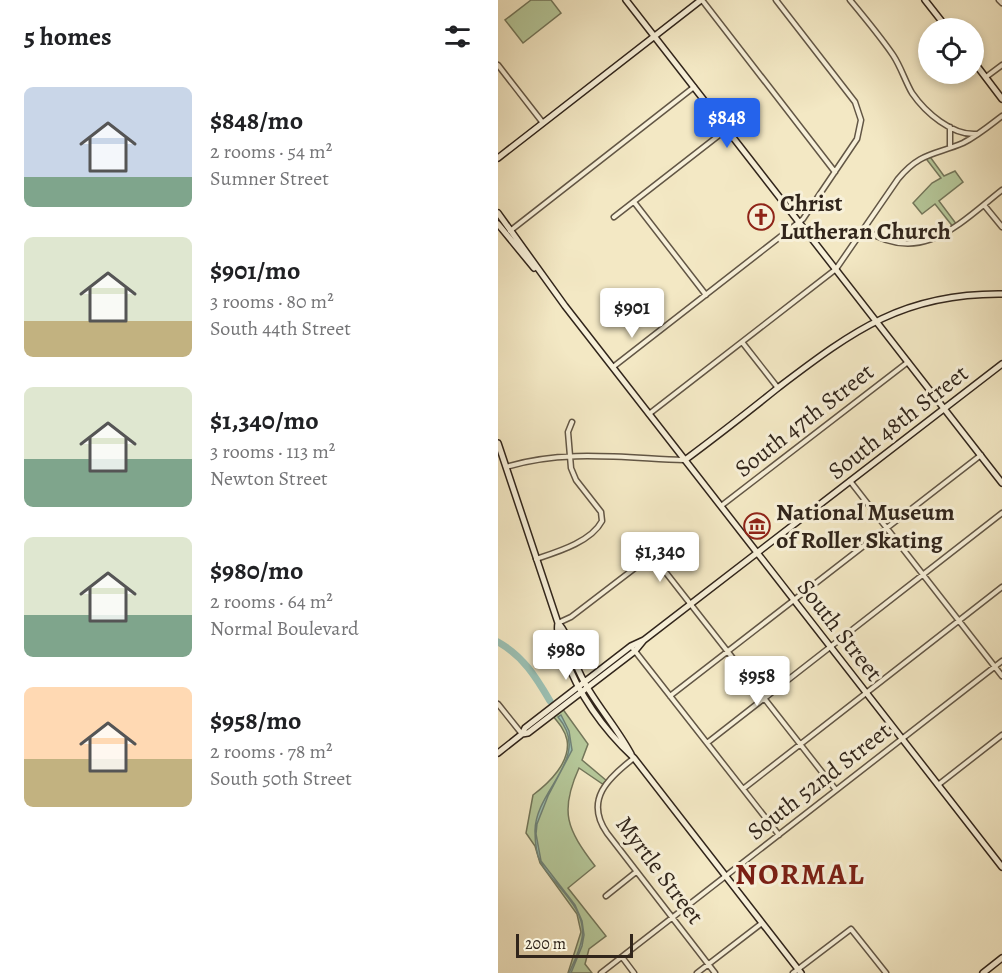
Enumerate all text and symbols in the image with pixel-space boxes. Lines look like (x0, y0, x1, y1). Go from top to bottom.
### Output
map controls (918, 18, 984, 84)
button: locate (918, 18, 984, 84)
text: 5 homes (24, 19, 112, 54)
icon: filters (441, 20, 474, 53)
pin: $848 (691, 98, 763, 149)
text: $848/mo (210, 103, 303, 138)
text: $848 (708, 104, 746, 131)
icon: home (72, 111, 144, 183)
text: 2 rooms · 54 m² (210, 138, 332, 165)
text: Sumner Street (210, 165, 329, 192)
place label: Christ Lutheran Church (780, 187, 951, 247)
church icon: Christ Lutheran Church (746, 202, 776, 232)
text: $901/mo (210, 253, 300, 288)
icon: home (72, 261, 144, 333)
text: 3 rooms · 80 m² (210, 288, 334, 315)
pin: $901 (596, 288, 668, 339)
text: $901 (614, 294, 650, 321)
text: South 44th Street (210, 315, 351, 342)
street label: South 47th Street (728, 356, 880, 484)
street label: South 48th Street (821, 357, 975, 487)
text: $1,340/mo (210, 403, 319, 438)
icon: home (72, 411, 144, 483)
text: 3 rooms · 113 m² (210, 438, 335, 465)
text: Newton Street (210, 465, 328, 492)
place label: National Museum of Roller Skating (776, 496, 955, 556)
museum icon: National Museum of Roller Skating (742, 511, 772, 541)
pin: $1,340 (611, 532, 709, 583)
text: $1,340 (635, 538, 685, 565)
text: $980/mo (210, 553, 303, 588)
icon: home (72, 561, 144, 633)
street label: South Street (790, 572, 890, 688)
text: 2 rooms · 64 m² (210, 588, 333, 615)
text: Normal Boulevard (210, 615, 359, 642)
pin: $980 (530, 630, 602, 681)
text: $980 (547, 636, 585, 663)
pin: $958 (721, 656, 793, 707)
text: $958 (739, 662, 775, 689)
text: $958/mo (210, 703, 302, 738)
icon: home (72, 711, 144, 783)
street label: South 52nd Street (741, 715, 898, 847)
text: 2 rooms · 78 m² (210, 738, 333, 765)
text: South 50th Street (210, 765, 352, 792)
street label: Myrtle Street (609, 809, 711, 931)
district label: NORMAL (735, 854, 865, 894)
scale bar (516, 931, 633, 958)
text: 200 m (525, 933, 566, 955)

